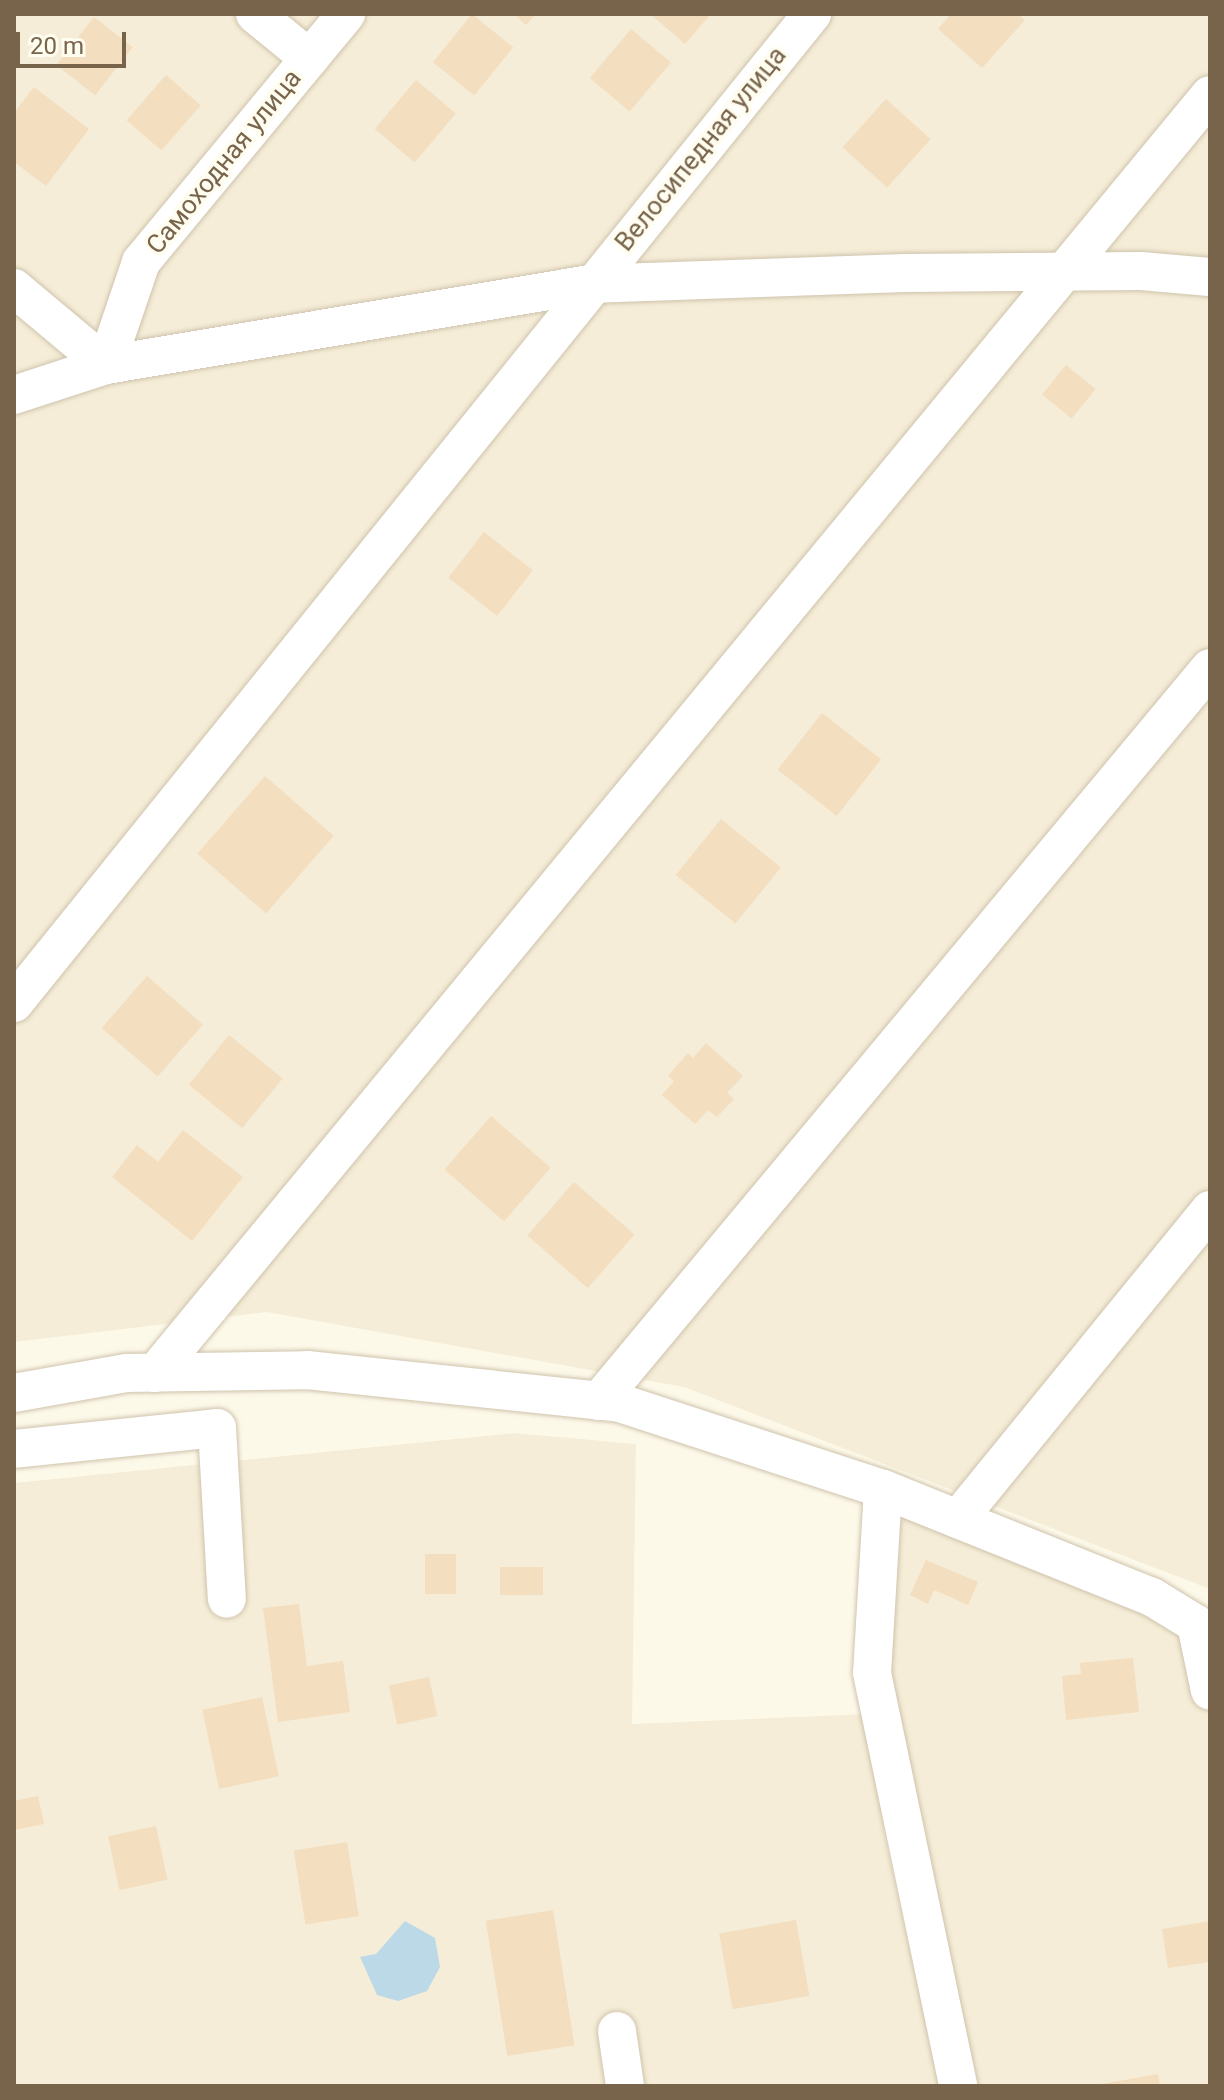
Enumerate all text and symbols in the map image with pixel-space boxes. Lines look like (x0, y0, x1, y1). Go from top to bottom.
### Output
scale bar (20, 16, 130, 66)
text: 20 m (30, 32, 84, 60)
street label: Велосипедная улица (609, 40, 793, 258)
street label: Самоходная улица (140, 63, 308, 261)

